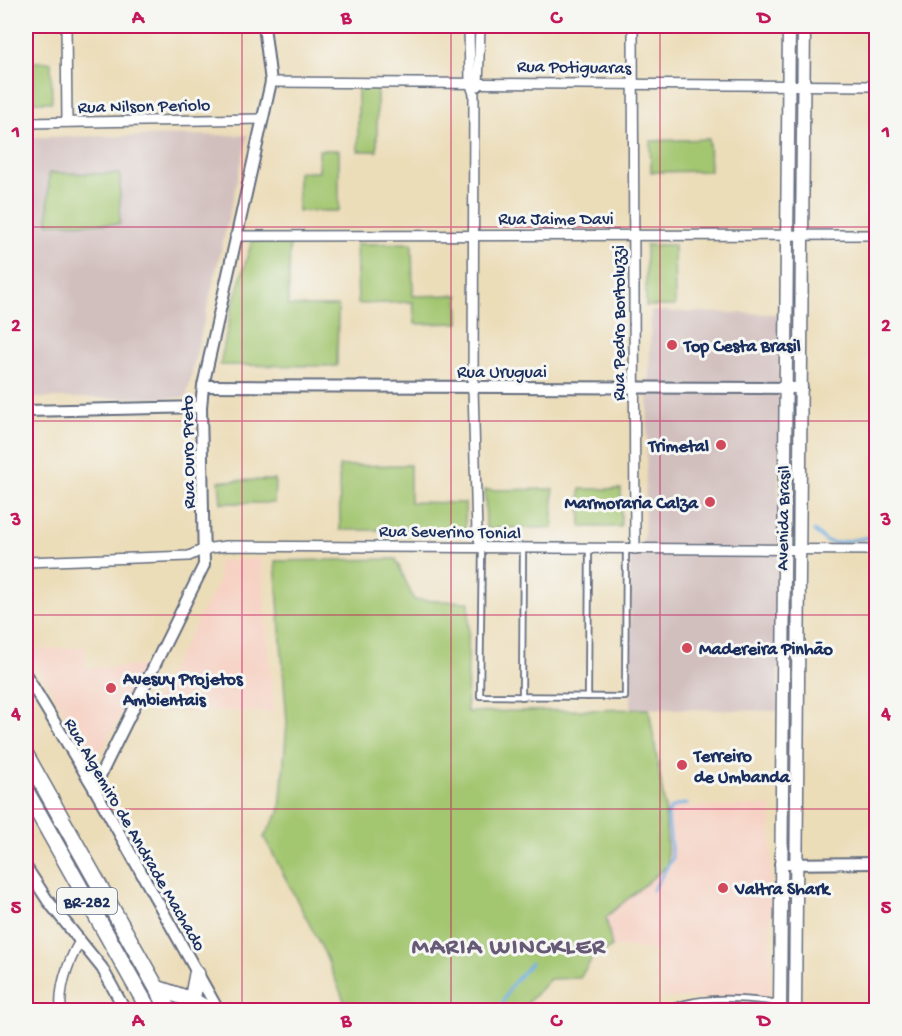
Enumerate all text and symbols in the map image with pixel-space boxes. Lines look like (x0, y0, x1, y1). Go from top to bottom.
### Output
text: A (131, 8, 146, 31)
text: B (340, 8, 352, 31)
text: C (550, 8, 564, 31)
text: D (755, 8, 771, 31)
street label: Rua Potiguaras (517, 57, 633, 80)
street label: Rua Nilson Periolo (78, 96, 211, 119)
text: 1 (11, 122, 20, 145)
text: 1 (881, 122, 890, 145)
street label: Rua Jaime Davi (498, 210, 614, 231)
street label: Rua Pedro Bortoluzzi (610, 245, 631, 401)
text: 2 (11, 316, 21, 339)
text: 2 (881, 316, 891, 339)
place label: Top Cesta Brasil (682, 337, 801, 358)
marker: Top Cesta Brasil (665, 338, 679, 352)
street label: Rua Uruguai (457, 363, 547, 384)
street label: Rua Ouro Preto (178, 395, 201, 509)
place label: Trimetal (646, 437, 709, 458)
marker: Trimetal (714, 438, 728, 452)
street label: Avenida Brasil (773, 465, 796, 571)
place label: Marmoraria Calza (564, 494, 699, 515)
marker: Marmoraria Calza (703, 495, 717, 509)
text: 3 (10, 510, 21, 533)
text: 3 (880, 510, 891, 533)
street label: Rua Severino Tonial (379, 522, 521, 545)
place label: Madereira Pinhão (699, 640, 834, 661)
marker: Madereira Pinhão (680, 641, 694, 655)
place label: Avesuy Projetos Ambientais (122, 670, 244, 712)
marker: Avesuy Projetos Ambientais (104, 681, 118, 695)
text: 4 (10, 704, 21, 727)
text: 4 (880, 704, 891, 727)
street label: Rua Algemiro de Andrade Machado (58, 715, 209, 955)
place label: Terreiro de Umbanda (692, 747, 791, 789)
marker: Terreiro de Umbanda (675, 758, 689, 772)
place label: Valtra Shark (734, 880, 831, 901)
marker: Valtra Shark (716, 881, 730, 895)
road number: BR-282 (57, 888, 117, 914)
text: 5 (11, 898, 22, 921)
text: 5 (881, 898, 892, 921)
district label: MARIA WINCKLER (412, 934, 606, 963)
text: A (131, 1011, 146, 1034)
text: B (340, 1011, 352, 1034)
text: C (550, 1011, 564, 1034)
text: D (755, 1011, 771, 1034)

